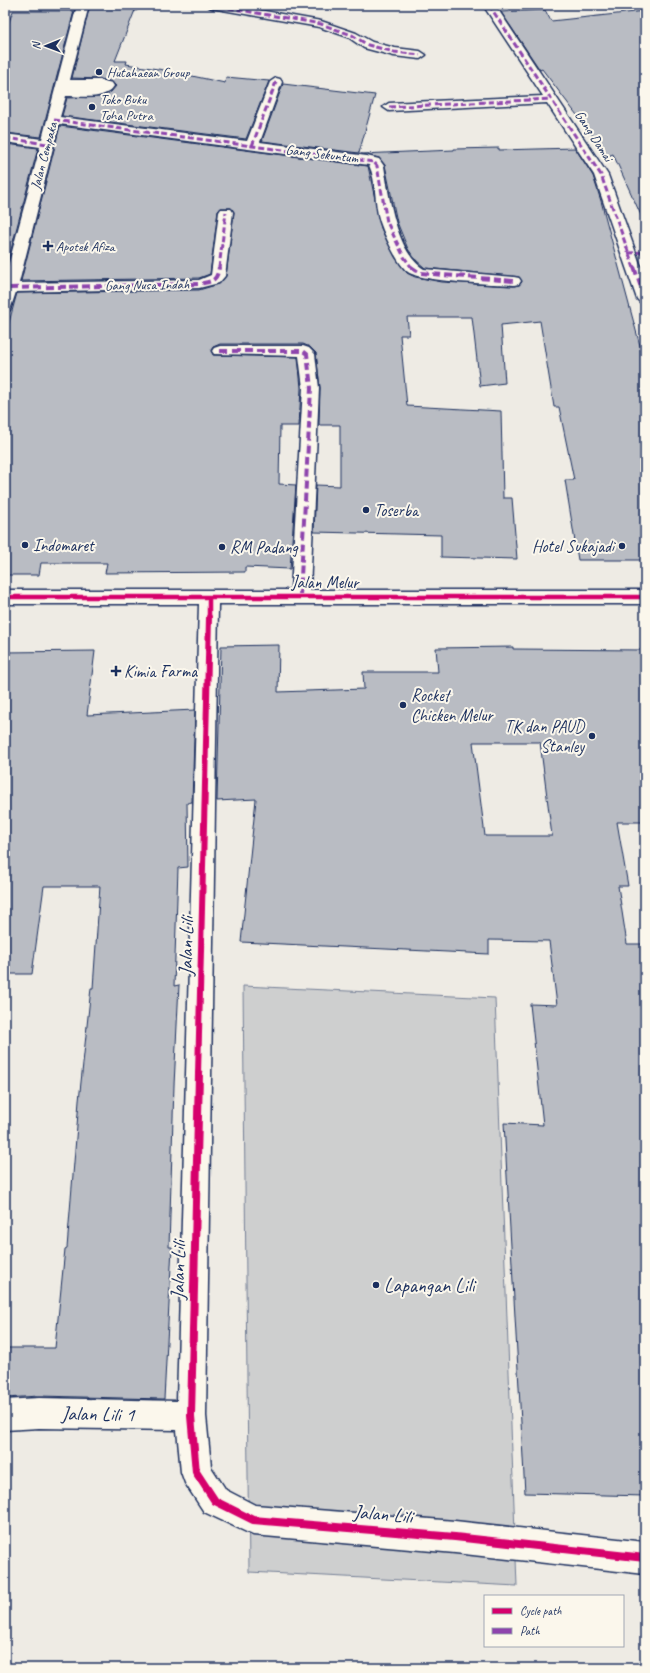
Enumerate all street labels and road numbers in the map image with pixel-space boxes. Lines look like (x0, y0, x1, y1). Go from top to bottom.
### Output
street label: Gang Damai (571, 107, 618, 167)
street label: Jalan Cempaka (27, 119, 62, 193)
street label: Gang Sekuntum (285, 141, 361, 167)
street label: Gang Nusa Indah (105, 276, 190, 294)
street label: Jalan Melur (291, 572, 360, 593)
street label: Jalan Lili (173, 914, 199, 977)
street label: Jalan Lili (165, 1238, 191, 1301)
street label: Jalan Lili 1 (60, 1401, 136, 1427)
street label: Jalan Lili (351, 1499, 416, 1529)

